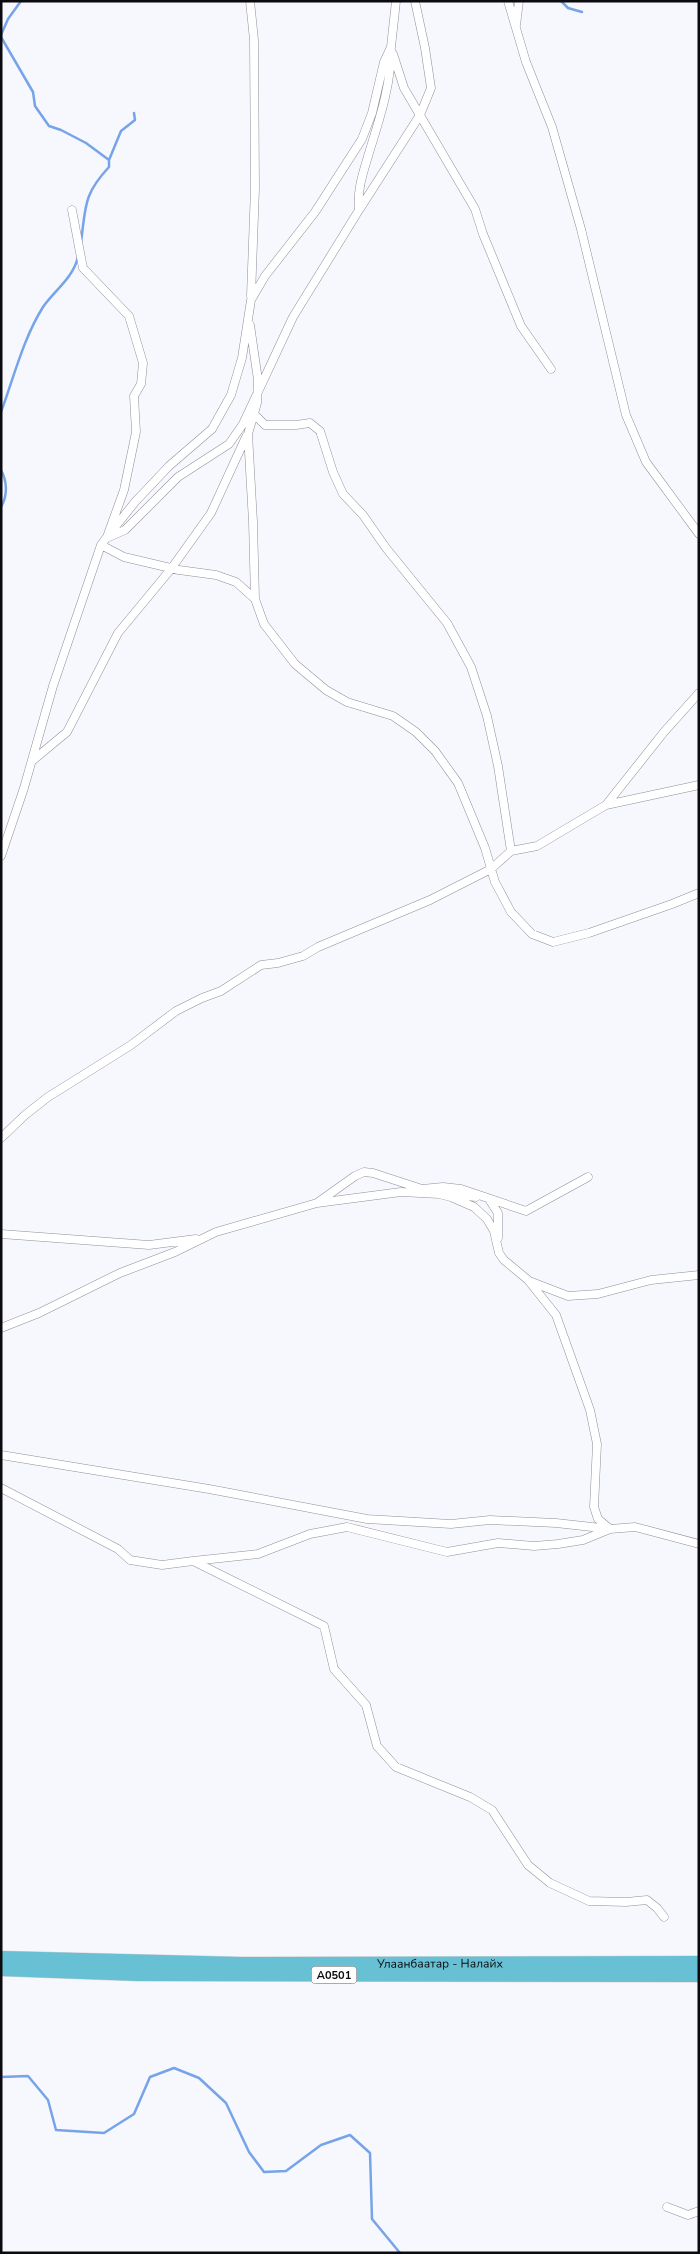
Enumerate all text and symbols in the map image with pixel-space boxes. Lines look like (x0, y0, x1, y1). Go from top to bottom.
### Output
street label: Улаанбаатар - Налайх (376, 1955, 504, 1972)
road number: A0501 (312, 1966, 356, 1984)

